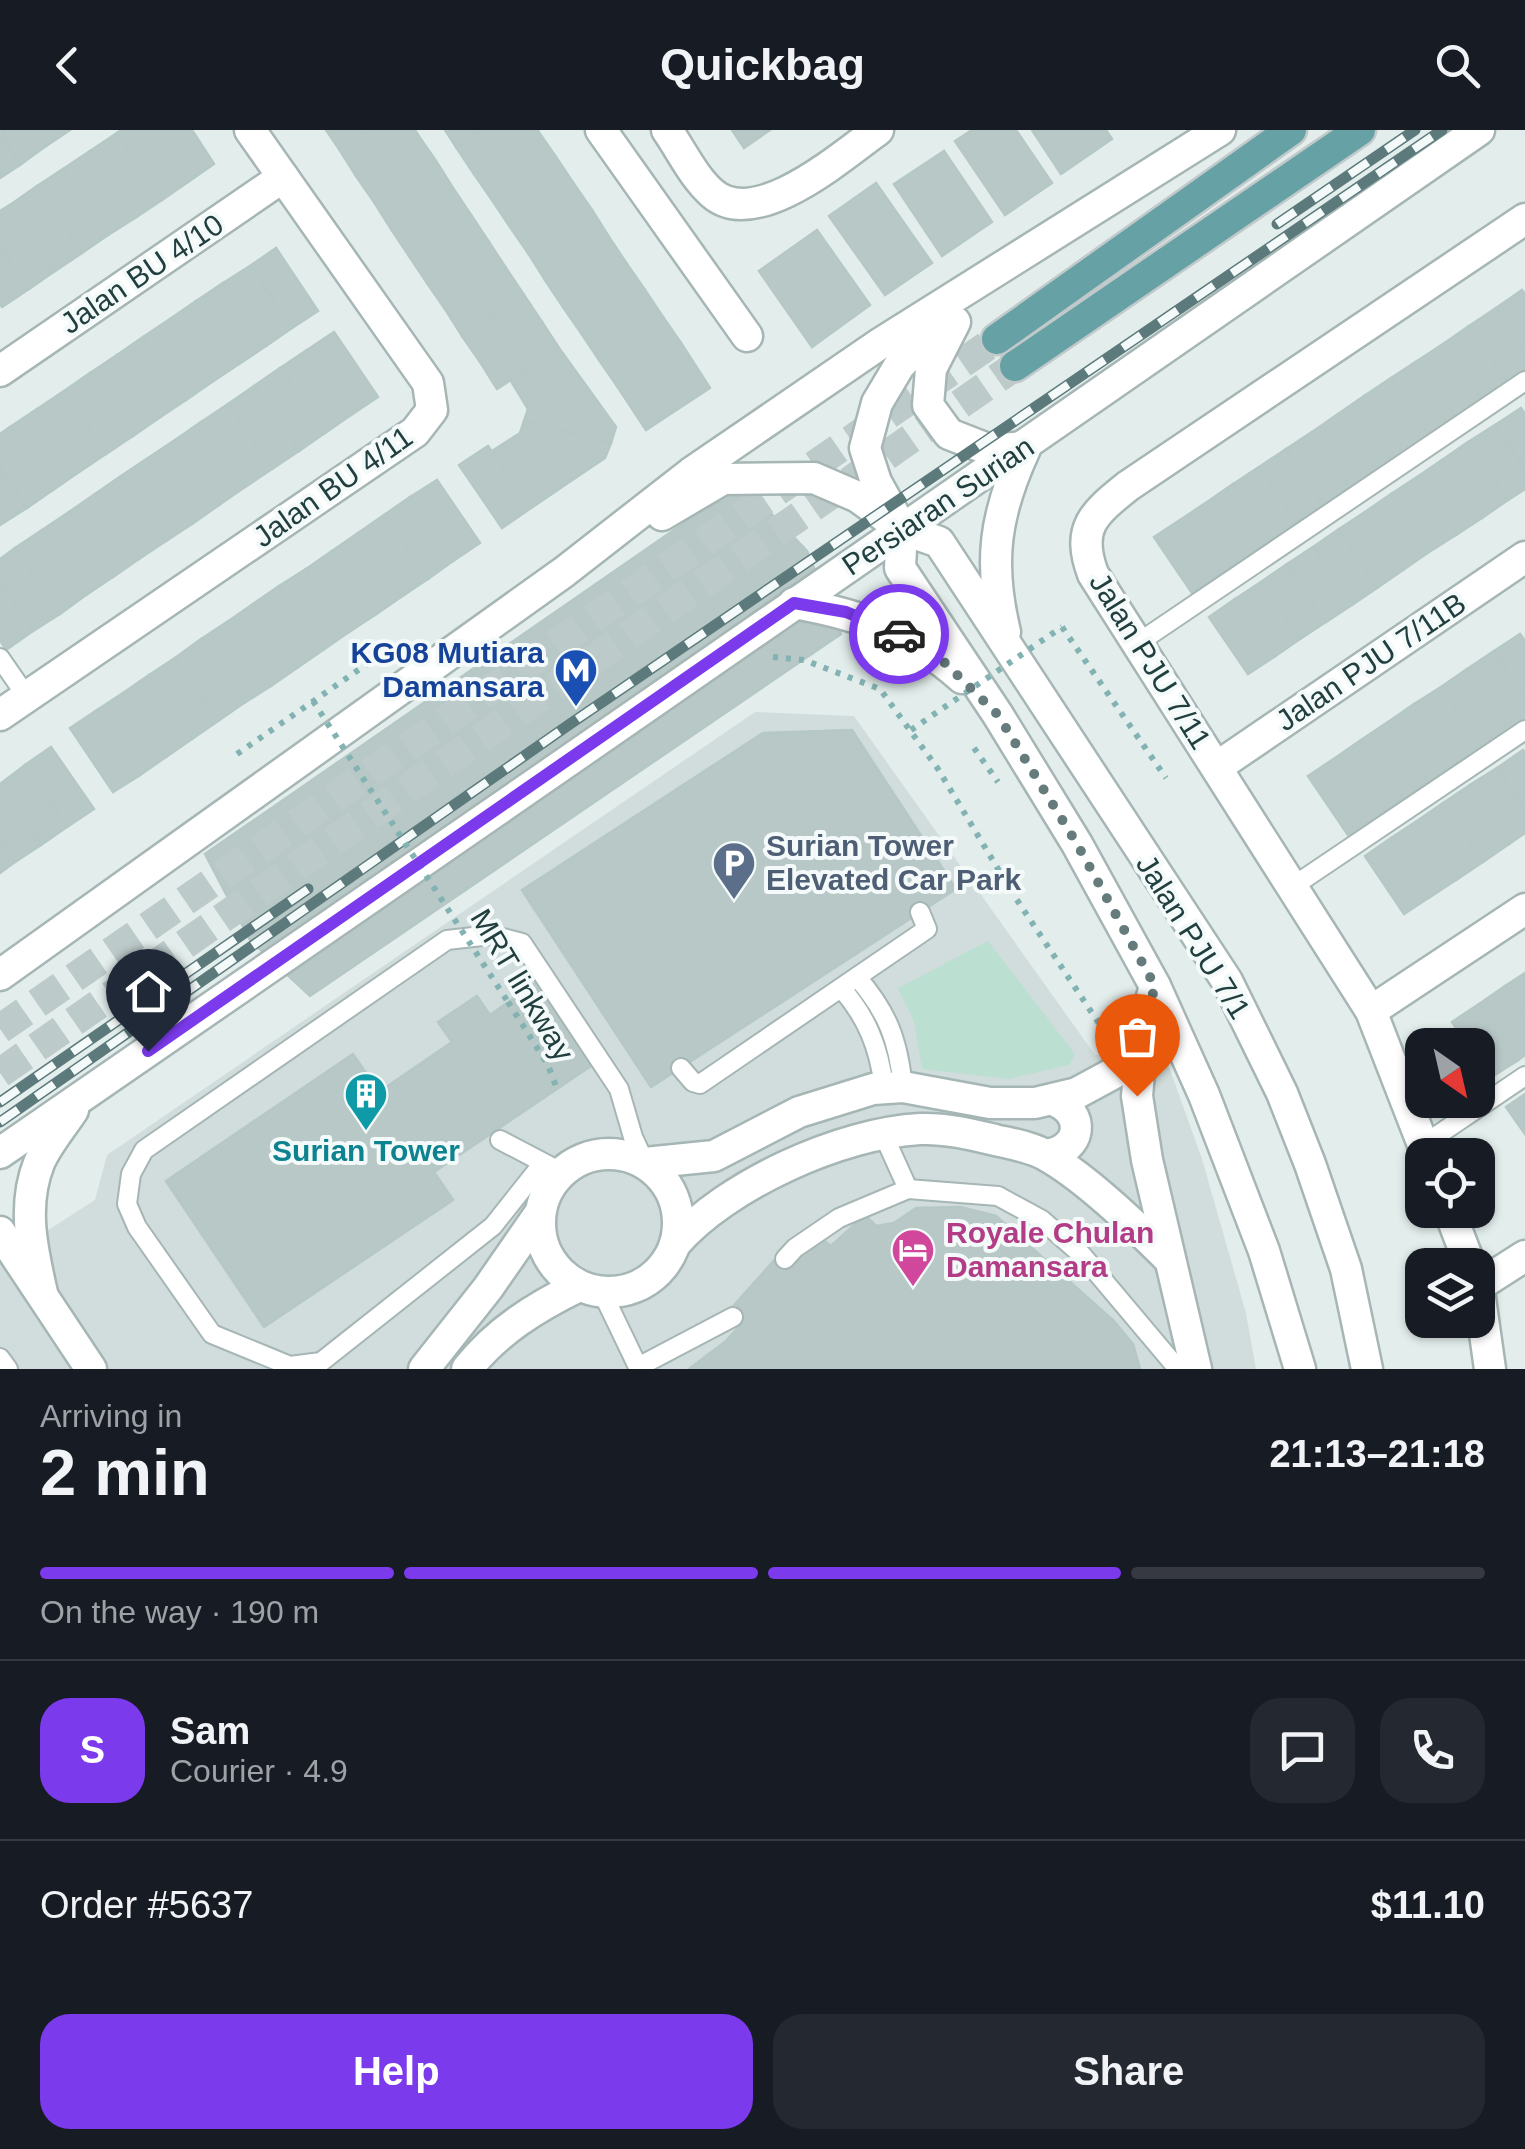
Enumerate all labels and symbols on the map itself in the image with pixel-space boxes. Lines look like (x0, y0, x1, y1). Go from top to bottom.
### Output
street label: Jalan BU 4/10 (54, 207, 229, 340)
street label: Jalan BU 4/11 (247, 420, 418, 554)
street label: Persiaran Surian (836, 429, 1040, 582)
street label: Jalan PJU 7/11 (1083, 567, 1218, 755)
courier (849, 584, 949, 684)
street label: Jalan PJU 7/11B (1270, 586, 1472, 737)
place label: KG08 Mutiara Damansara (351, 636, 544, 703)
metro station icon: KG08 Mutiara Damansara (553, 647, 599, 708)
place label: Surian Tower Elevated Car Park (766, 829, 1021, 896)
parking icon: Surian Tower Elevated Car Park (711, 840, 757, 901)
street label: Jalan PJU 7/1 (1130, 849, 1257, 1025)
street label: MRT linkway (464, 903, 581, 1066)
pin (106, 949, 191, 1052)
pin (1095, 994, 1180, 1097)
north arrow (1405, 1028, 1495, 1118)
building icon: Surian Tower (343, 1071, 389, 1132)
place label: Surian Tower (272, 1134, 460, 1167)
place label: Royale Chulan Damansara (946, 1216, 1154, 1283)
hotel icon: Royale Chulan Damansara (890, 1227, 936, 1288)

